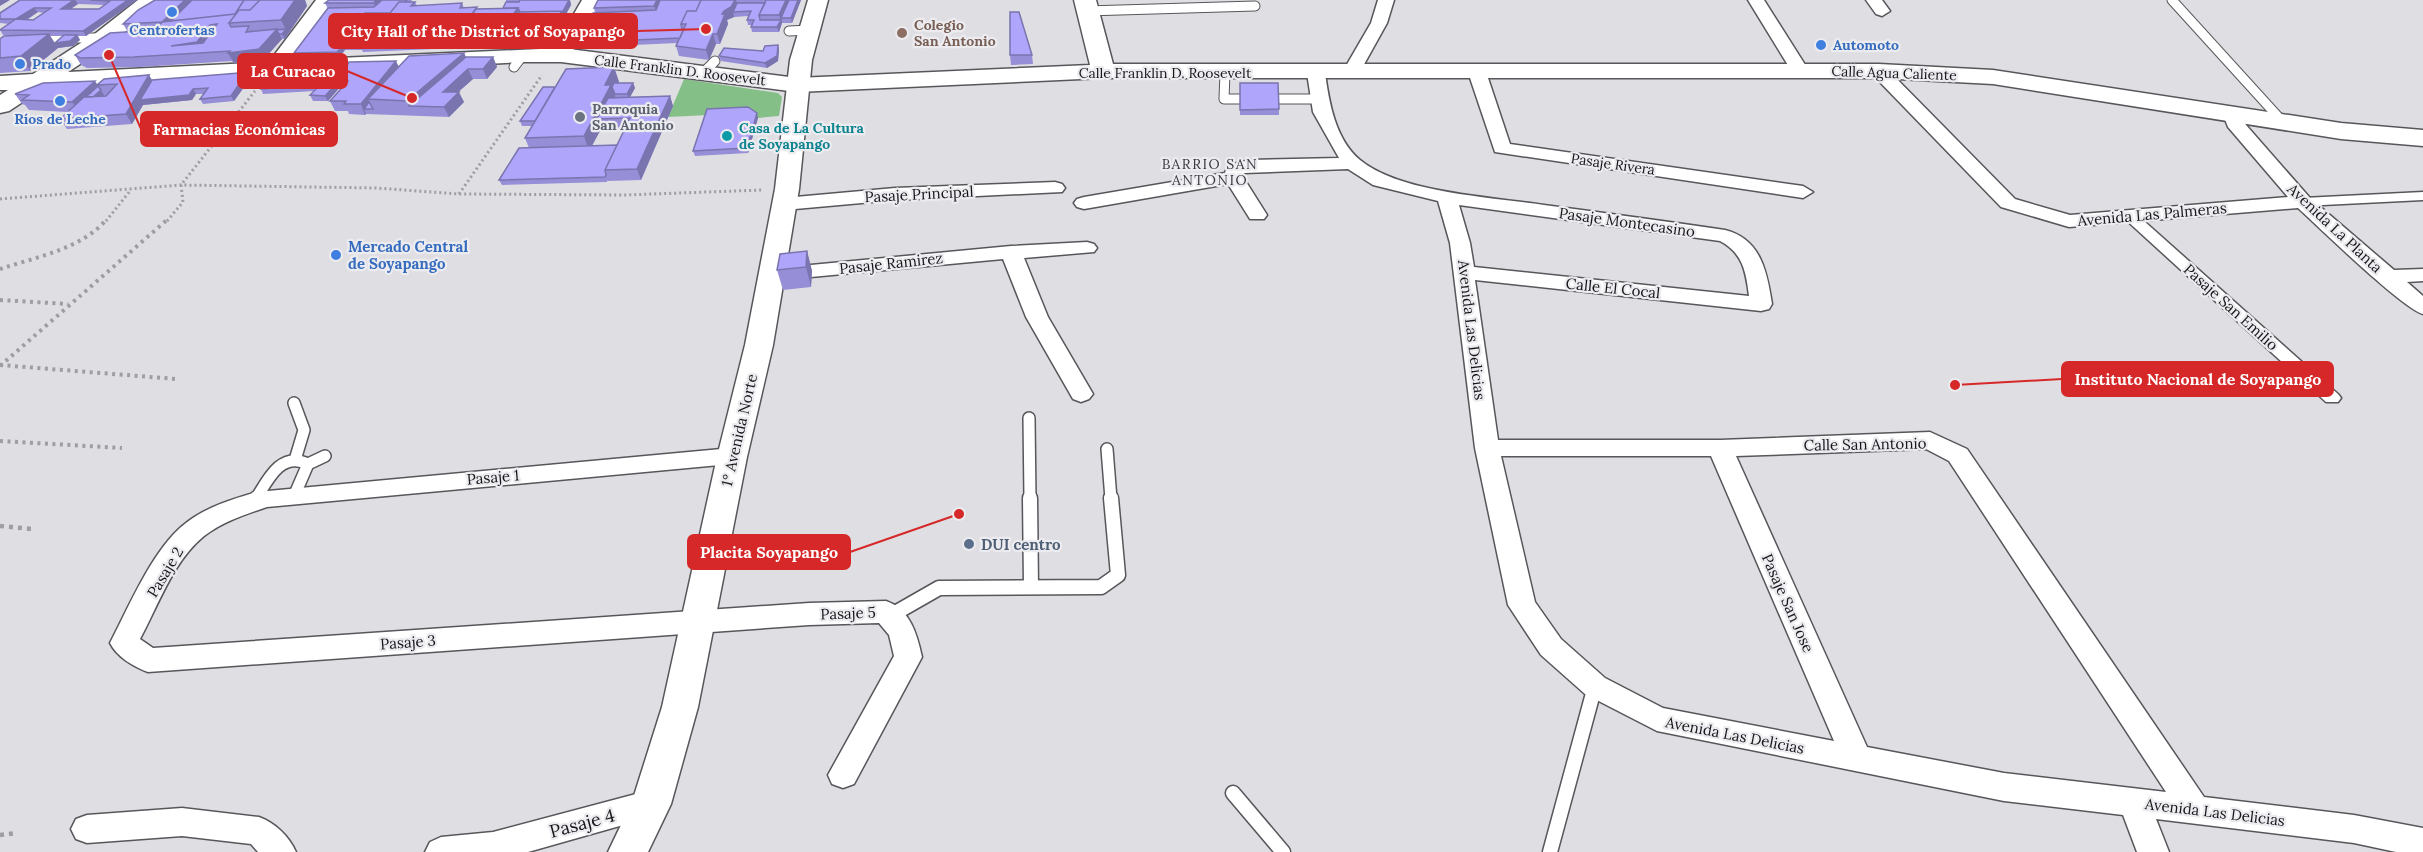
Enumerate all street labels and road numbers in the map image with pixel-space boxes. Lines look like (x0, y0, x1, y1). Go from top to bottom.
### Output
street label: Calle Franklin D. Roosevelt (593, 51, 767, 90)
street label: Calle Agua Caliente (1831, 62, 1957, 84)
street label: Calle Franklin D. Roosevelt (1079, 64, 1252, 82)
street label: Pasaje Rivera (1570, 149, 1656, 179)
street label: Avenida La Planta (2283, 179, 2387, 277)
street label: Pasaje Principal (864, 182, 974, 206)
street label: Avenida Las Palmeras (2076, 198, 2227, 230)
street label: Pasaje Montecasino (1558, 203, 1697, 241)
street label: Pasaje Ramirez (838, 248, 944, 278)
street label: Avenida Las Delicias (1454, 258, 1490, 401)
street label: Pasaje San Emilio (2180, 260, 2282, 355)
street label: Calle El Cocal (1565, 274, 1661, 302)
street label: 1° Avenida Norte (717, 372, 761, 488)
street label: Calle San Antonio (1803, 433, 1927, 455)
street label: Pasaje 1 (466, 465, 520, 489)
street label: Pasaje 2 (143, 543, 187, 601)
street label: Pasaje San Jose (1758, 551, 1818, 655)
street label: Pasaje 5 (820, 603, 876, 623)
street label: Pasaje 3 (380, 631, 436, 653)
street label: Avenida Las Delicias (1663, 712, 1806, 758)
street label: Avenida Las Delicias (2143, 794, 2286, 830)
street label: Pasaje 4 (547, 803, 617, 843)

